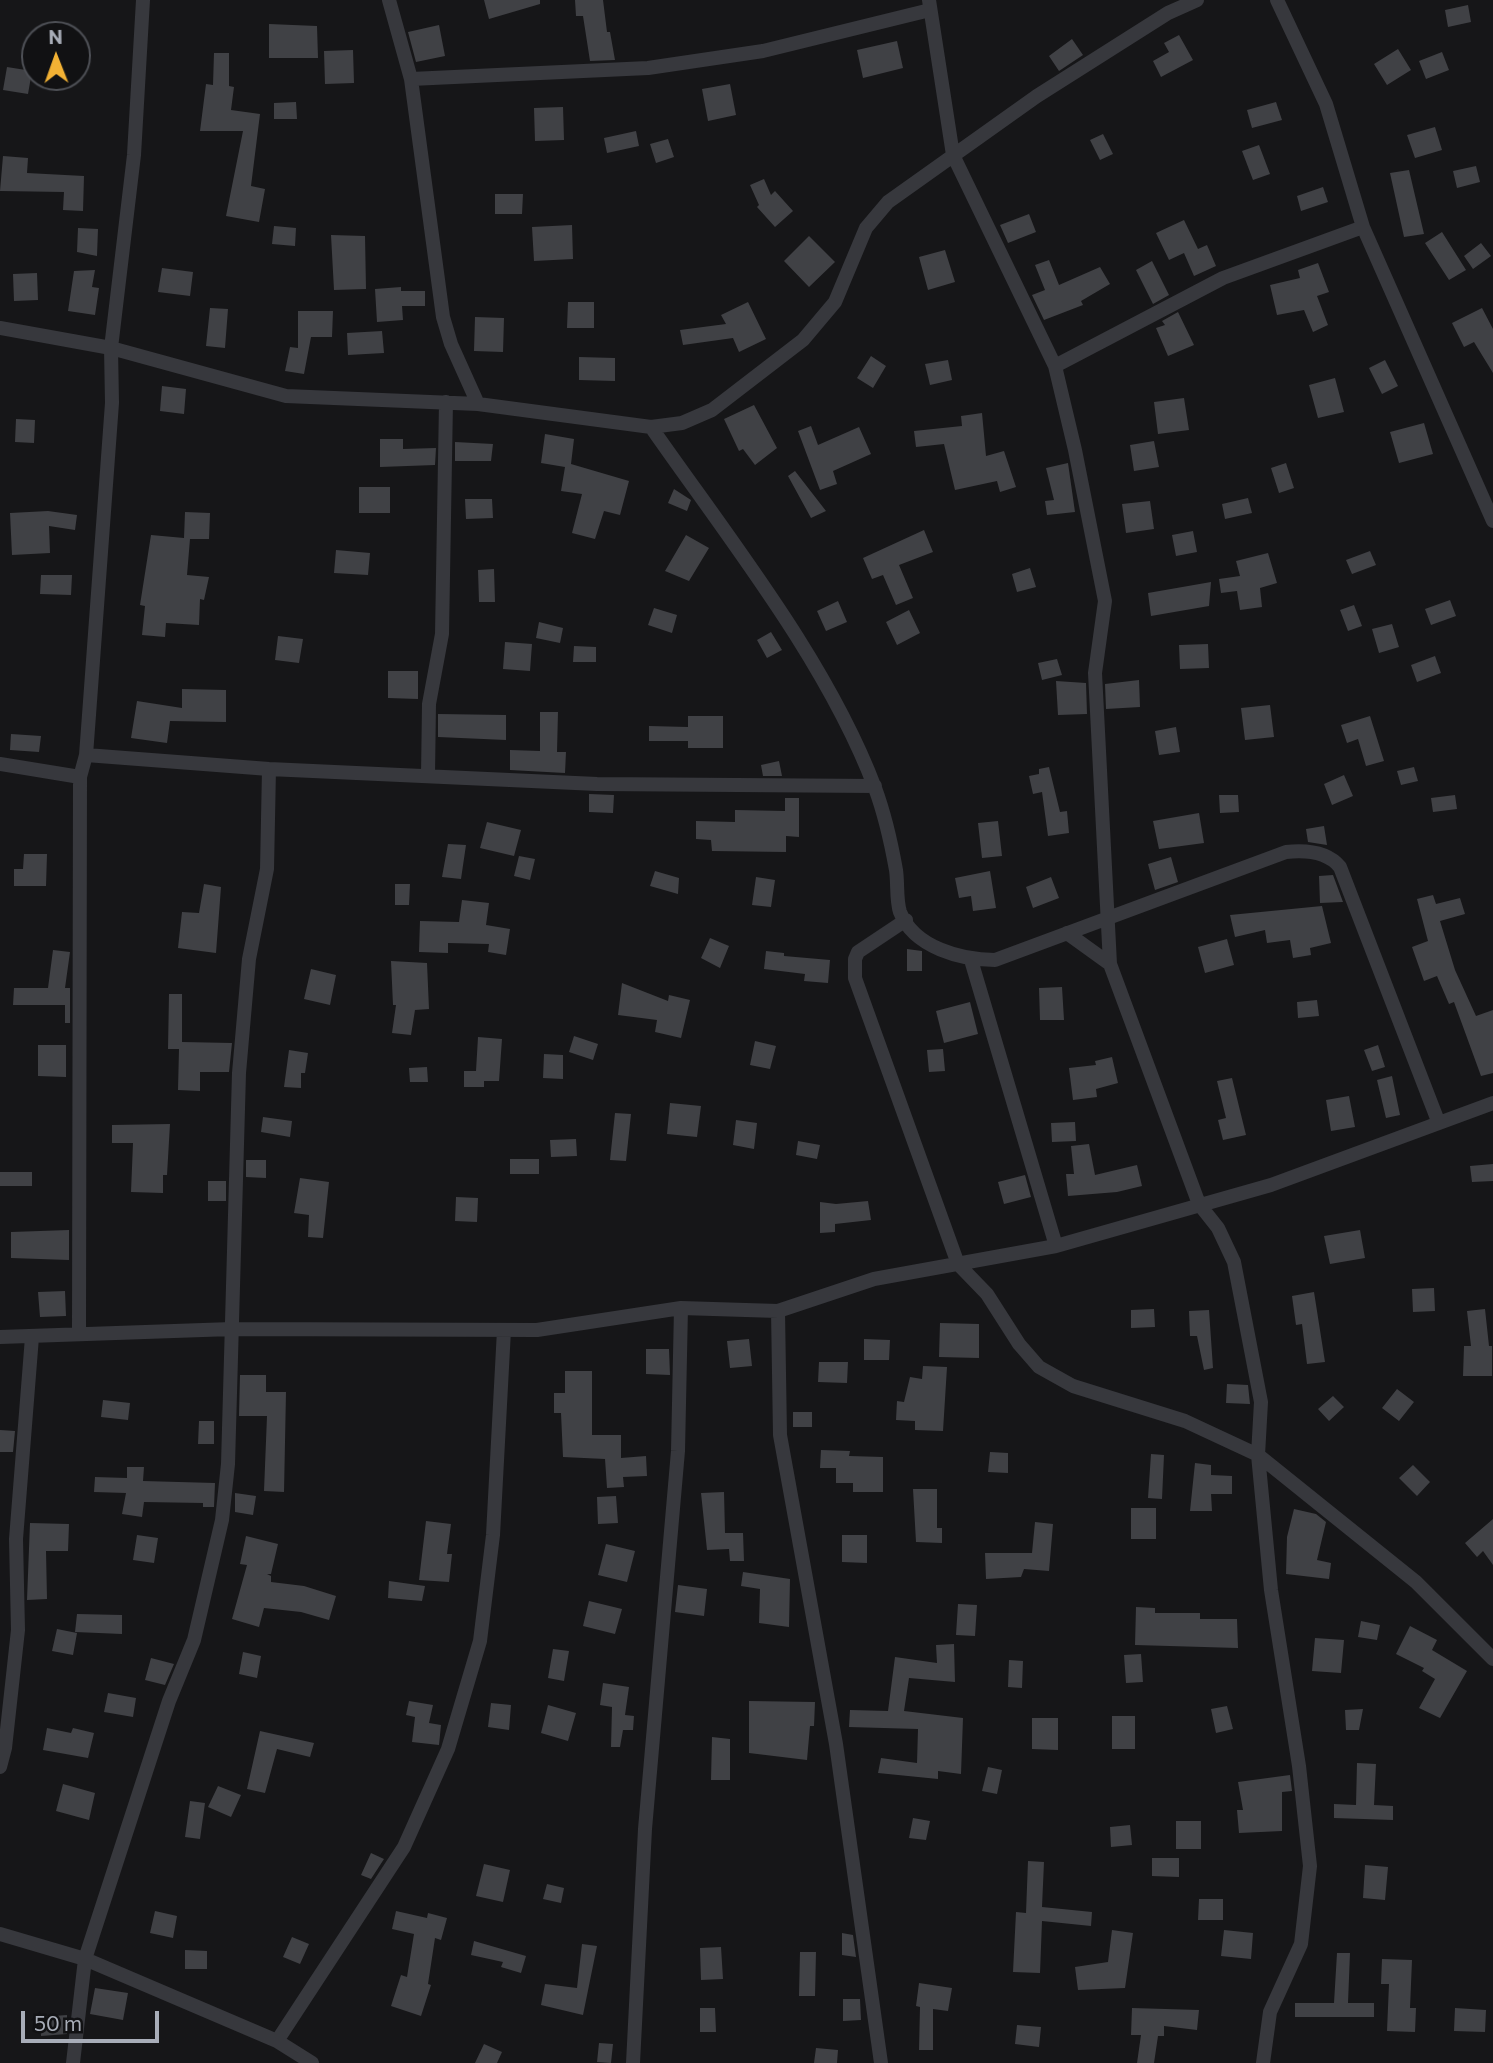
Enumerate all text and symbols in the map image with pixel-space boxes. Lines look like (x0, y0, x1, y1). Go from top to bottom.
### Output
north arrow (21, 21, 91, 91)
text: N (48, 25, 63, 48)
scale bar (24, 1996, 163, 2040)
text: 50 m (34, 2010, 82, 2035)

